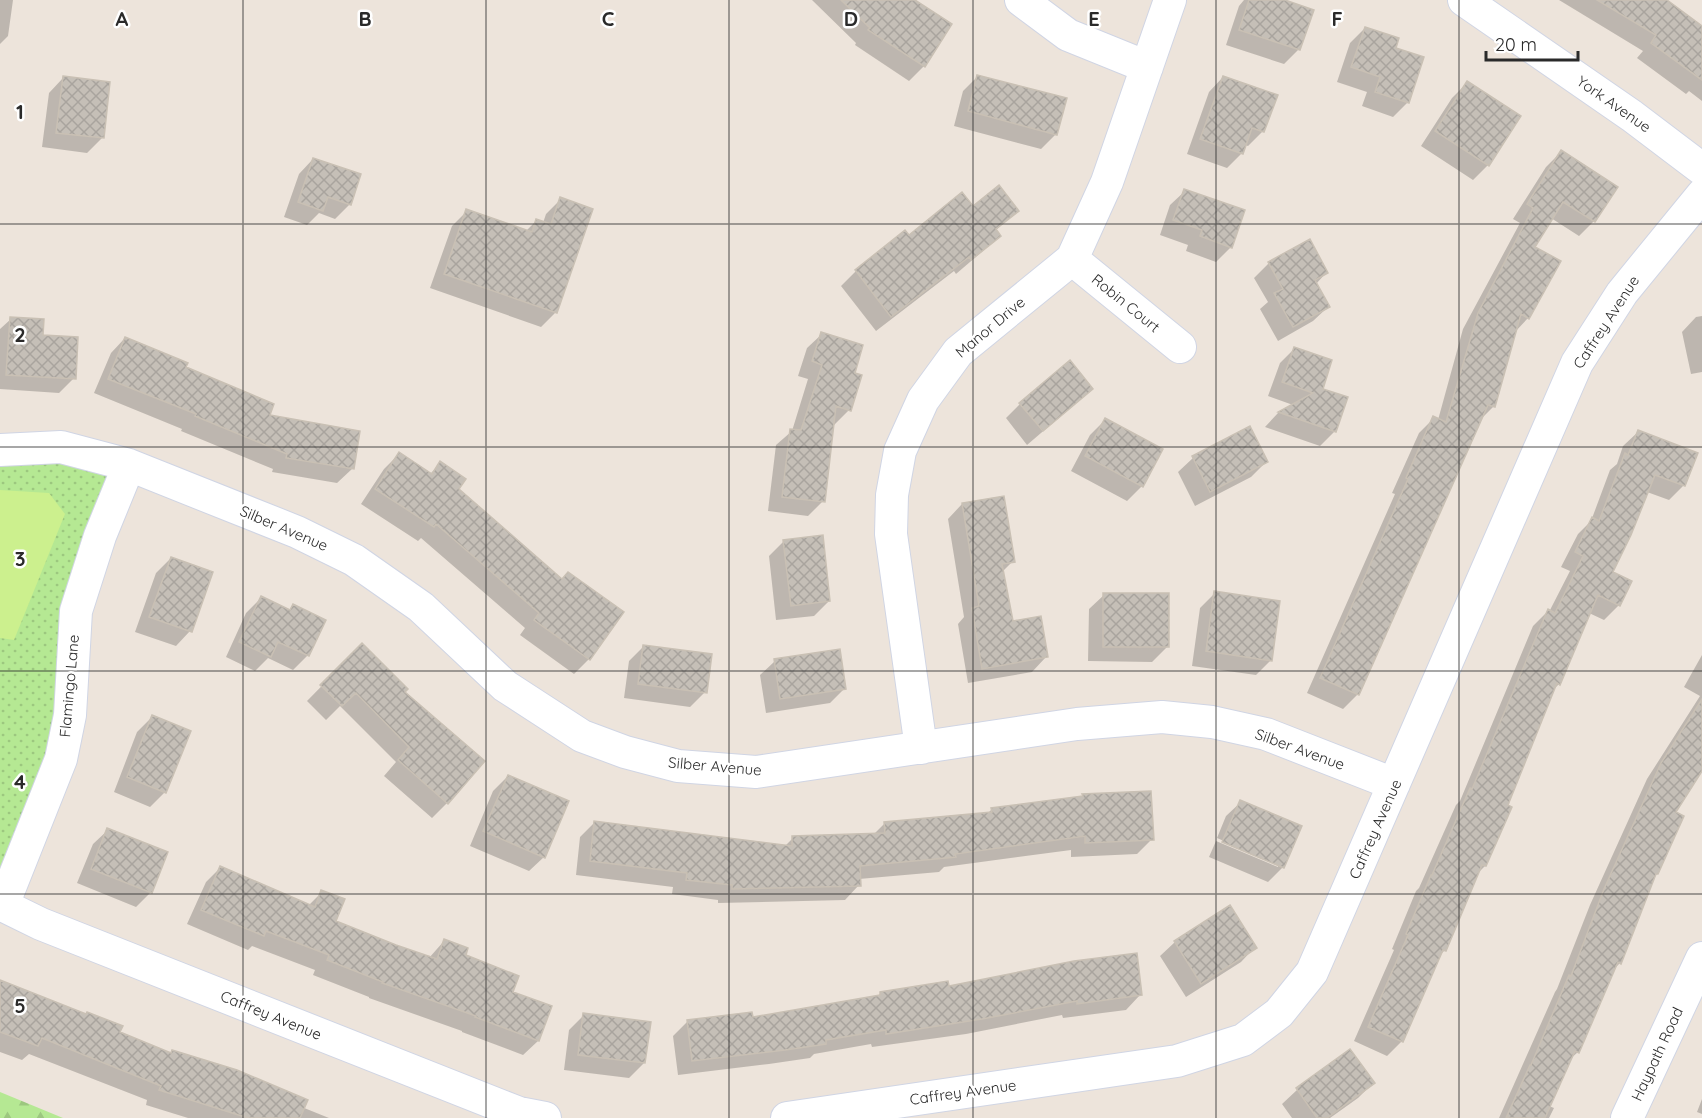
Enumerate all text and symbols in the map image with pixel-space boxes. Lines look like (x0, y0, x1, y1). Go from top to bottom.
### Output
text: A (116, 6, 129, 31)
text: B (358, 6, 372, 31)
text: C (602, 6, 615, 31)
text: D (844, 6, 858, 31)
text: E (1088, 6, 1100, 31)
text: F (1331, 6, 1343, 31)
scale bar (1486, 24, 1578, 62)
text: 20 m (1495, 33, 1537, 56)
street label: York Avenue (1573, 72, 1655, 136)
text: 1 (16, 99, 24, 124)
street label: Robin Court (1088, 270, 1164, 336)
street label: Caffrey Avenue (1569, 272, 1643, 372)
street label: Manor Drive (951, 292, 1029, 362)
text: 2 (14, 322, 26, 347)
street label: Silber Avenue (237, 501, 331, 555)
text: 3 (15, 546, 25, 571)
street label: Flamingo Lane (55, 634, 83, 738)
street label: Silber Avenue (1253, 724, 1347, 774)
street label: Silber Avenue (667, 752, 763, 780)
text: 4 (14, 769, 26, 794)
street label: Caffrey Avenue (1344, 776, 1406, 882)
street label: Caffrey Avenue (218, 986, 324, 1044)
text: 5 (14, 993, 26, 1018)
street label: Haypath Road (1627, 1004, 1687, 1104)
street label: Caffrey Avenue (908, 1075, 1018, 1109)

